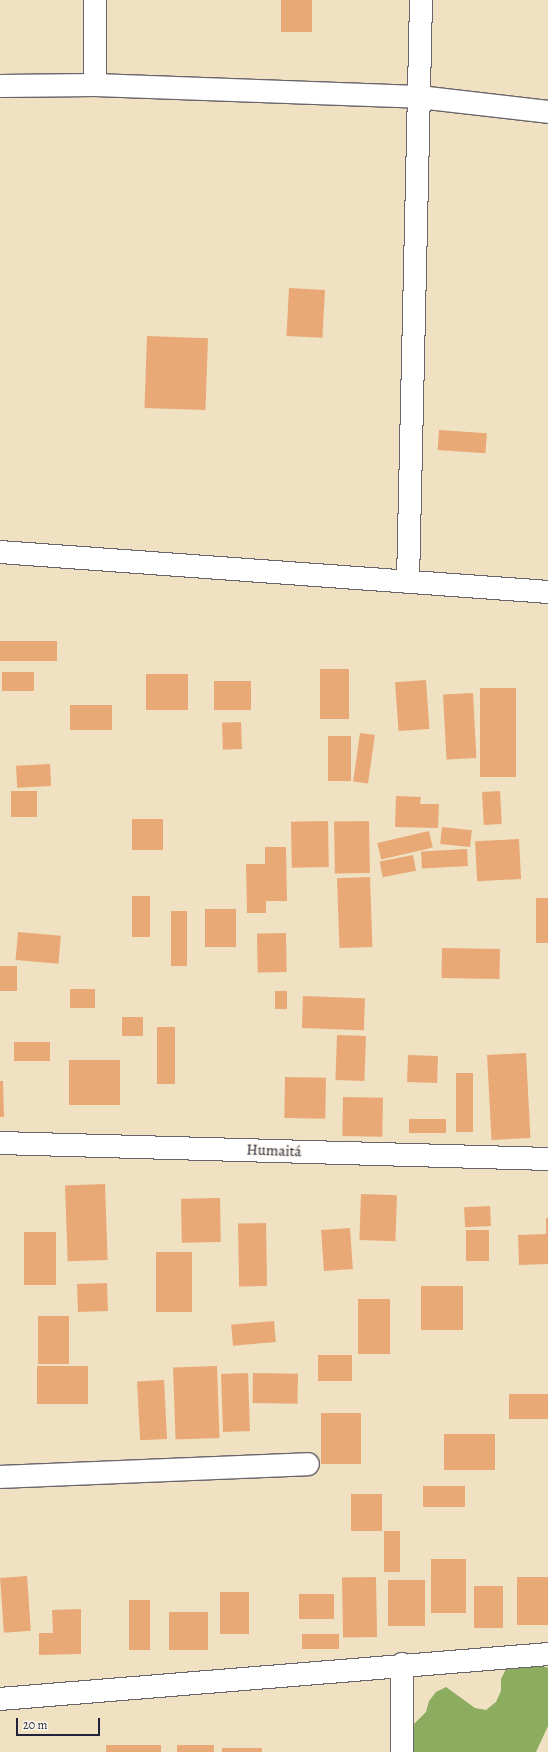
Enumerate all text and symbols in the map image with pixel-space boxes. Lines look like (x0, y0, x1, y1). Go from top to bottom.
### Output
street label: Humaitá (246, 1141, 302, 1161)
scale bar (18, 1710, 102, 1736)
text: 20 m (23, 1717, 47, 1733)

